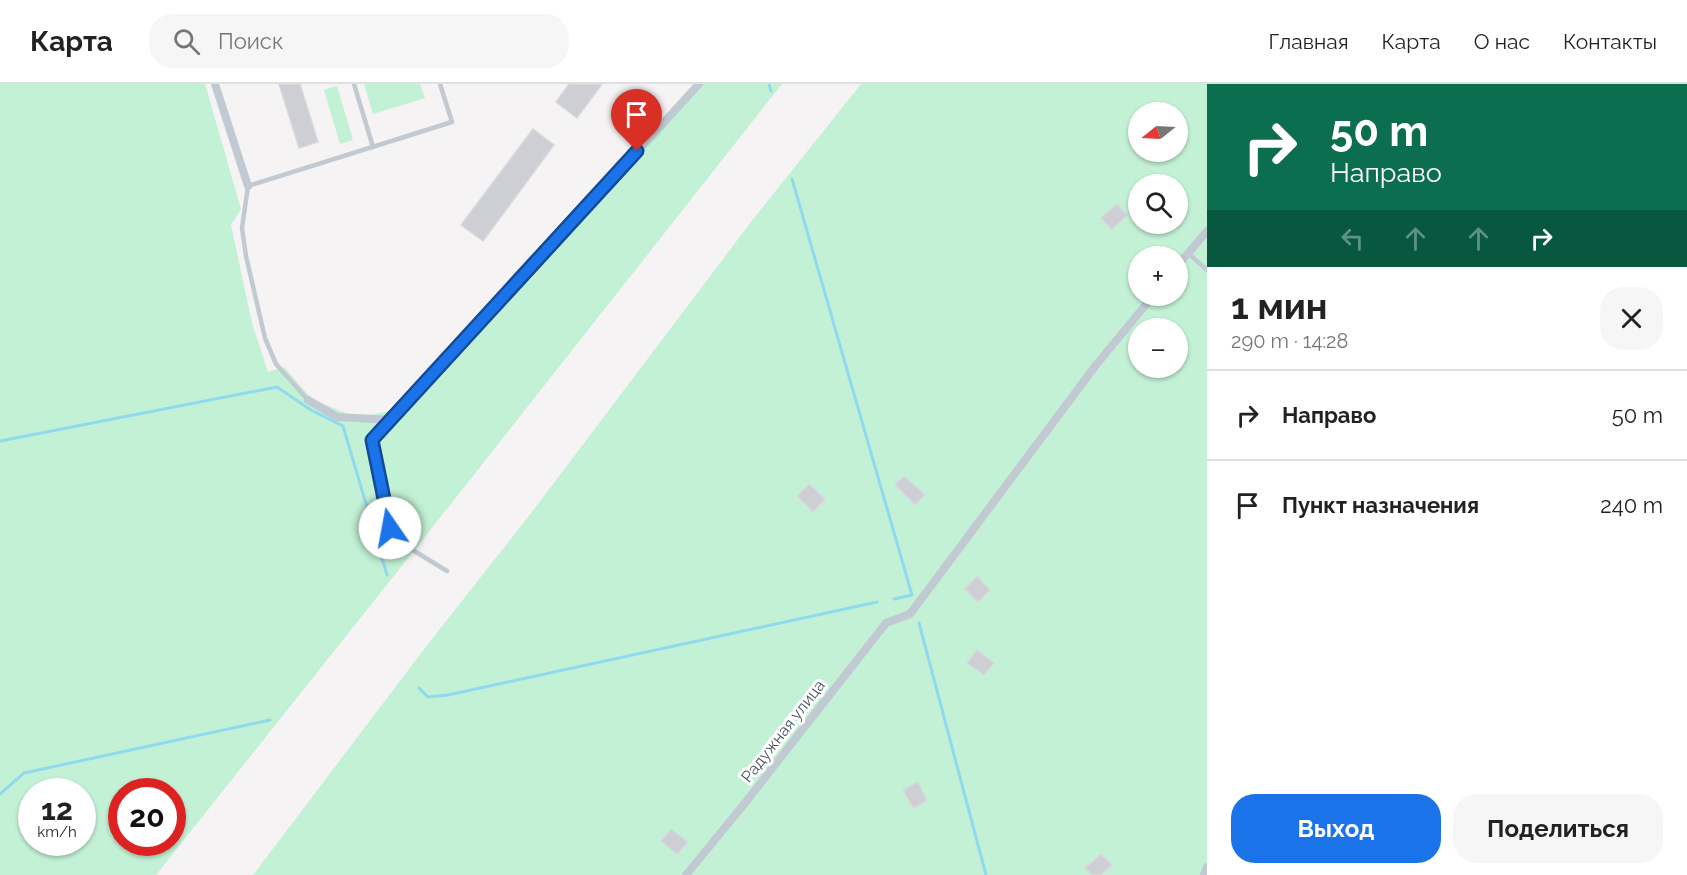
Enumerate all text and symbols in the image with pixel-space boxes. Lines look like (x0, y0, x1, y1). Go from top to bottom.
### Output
search box (149, 14, 569, 68)
text: Карта (30, 25, 113, 58)
icon: search (170, 25, 203, 58)
text: Поиск (218, 28, 283, 54)
text: Главная (1269, 29, 1349, 54)
text: Карта (1382, 29, 1441, 54)
text: О нас (1474, 29, 1530, 54)
text: Контакты (1563, 29, 1657, 54)
pin (611, 89, 662, 151)
icon: arrive (620, 98, 653, 131)
north arrow (1128, 102, 1188, 162)
map controls (1128, 102, 1188, 378)
text: 50 m (1330, 107, 1428, 156)
icon: right (1231, 108, 1309, 186)
text: Направо (1330, 157, 1442, 188)
button: search (1128, 174, 1188, 234)
icon: left (1336, 222, 1369, 255)
icon: ahead (1399, 222, 1432, 255)
icon: ahead (1462, 222, 1495, 255)
icon: right (1525, 222, 1558, 255)
button: + (1128, 246, 1188, 306)
text: 1 мин (1231, 285, 1327, 327)
button: close (1600, 287, 1663, 350)
button: − (1128, 318, 1188, 378)
text: 290 m · 14:28 (1231, 329, 1348, 353)
icon: right (1231, 399, 1264, 432)
text: Направо (1282, 402, 1376, 428)
text: 50 m (1612, 402, 1663, 428)
icon: arrive (1231, 489, 1264, 522)
text: Пункт назначения (1282, 492, 1479, 518)
text: 240 m (1600, 492, 1663, 518)
position arrow (358, 496, 422, 560)
street label: Радужная улица (737, 676, 829, 786)
speed limit sign: 20 (108, 778, 186, 856)
text: 12 (41, 792, 73, 827)
button: Выход (1231, 794, 1441, 863)
button: Поделиться (1453, 794, 1663, 863)
text: km/h (37, 823, 77, 841)

